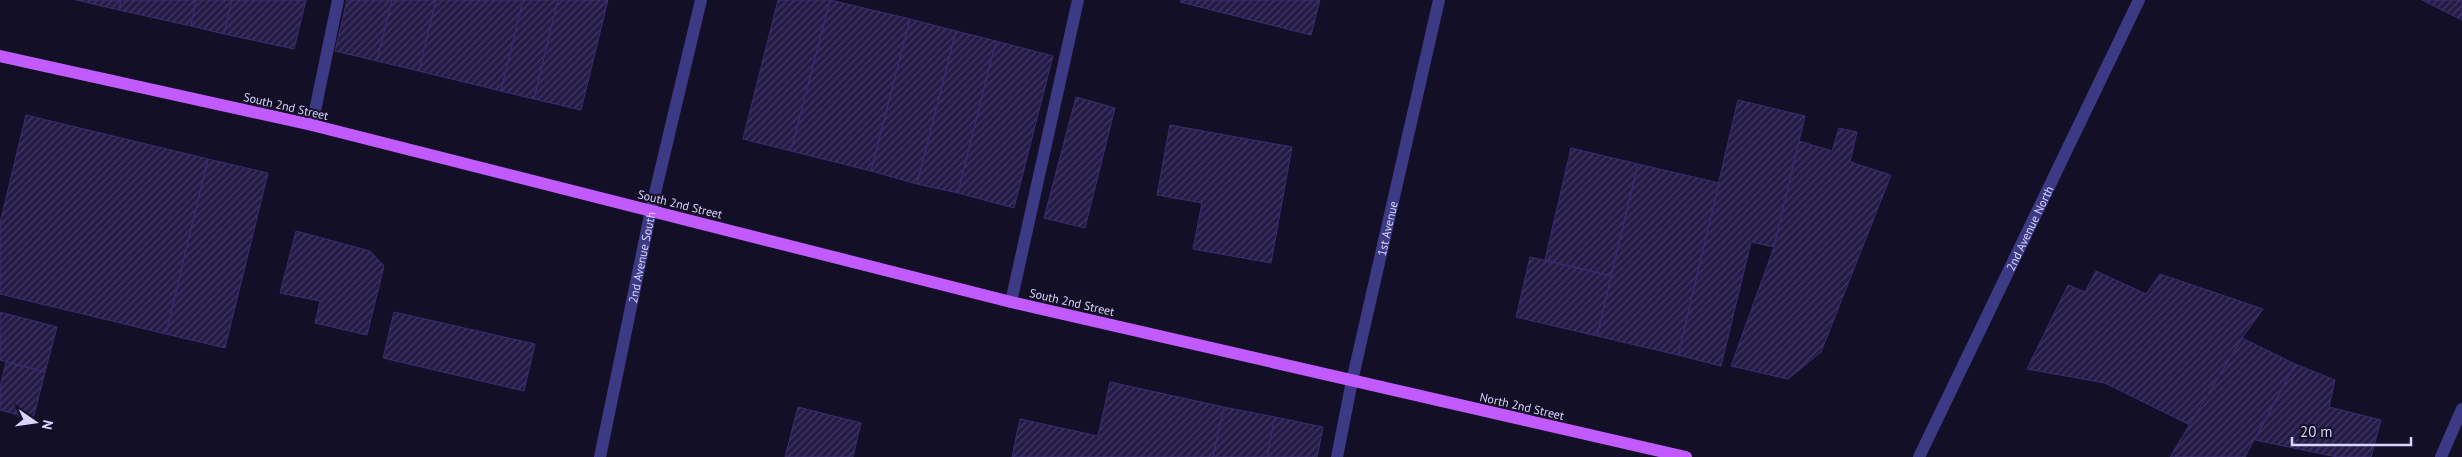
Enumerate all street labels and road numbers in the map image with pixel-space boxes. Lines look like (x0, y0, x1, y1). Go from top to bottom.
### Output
street label: South 2nd Street (242, 89, 330, 123)
street label: 2nd Avenue North (2002, 183, 2056, 273)
street label: South 2nd Street (636, 186, 724, 222)
street label: 1st Avenue (1373, 199, 1400, 257)
street label: 2nd Avenue South (624, 210, 658, 304)
street label: South 2nd Street (1028, 285, 1116, 319)
street label: North 2nd Street (1478, 389, 1566, 423)

